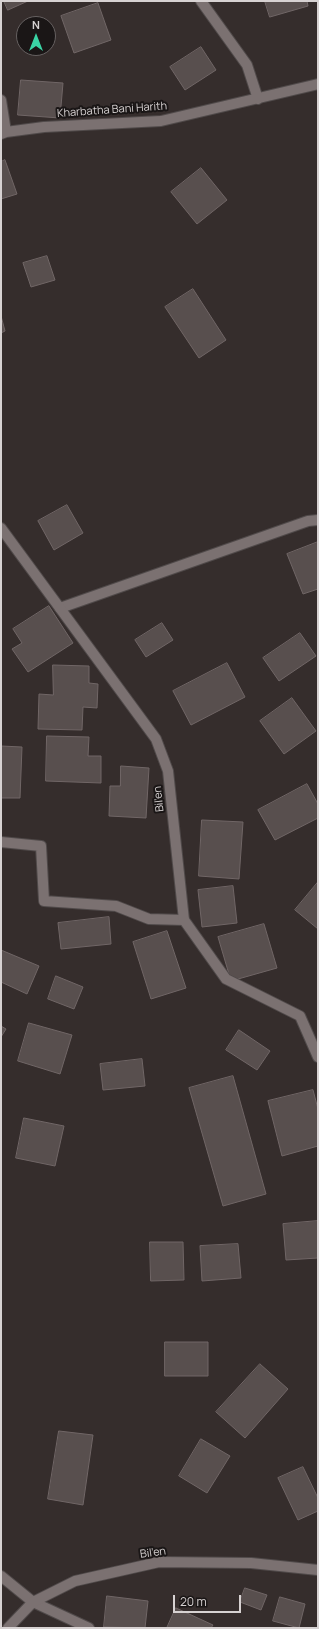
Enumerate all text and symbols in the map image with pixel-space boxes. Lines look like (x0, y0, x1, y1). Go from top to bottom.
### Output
north arrow (16, 16, 56, 56)
text: N (32, 17, 40, 32)
street label: Kharbatha Bani Harith (57, 100, 167, 120)
street label: Bil'en (151, 785, 167, 813)
street label: Bil'en (139, 1545, 167, 1561)
scale bar (175, 1587, 243, 1613)
text: 20 m (180, 1593, 207, 1610)

